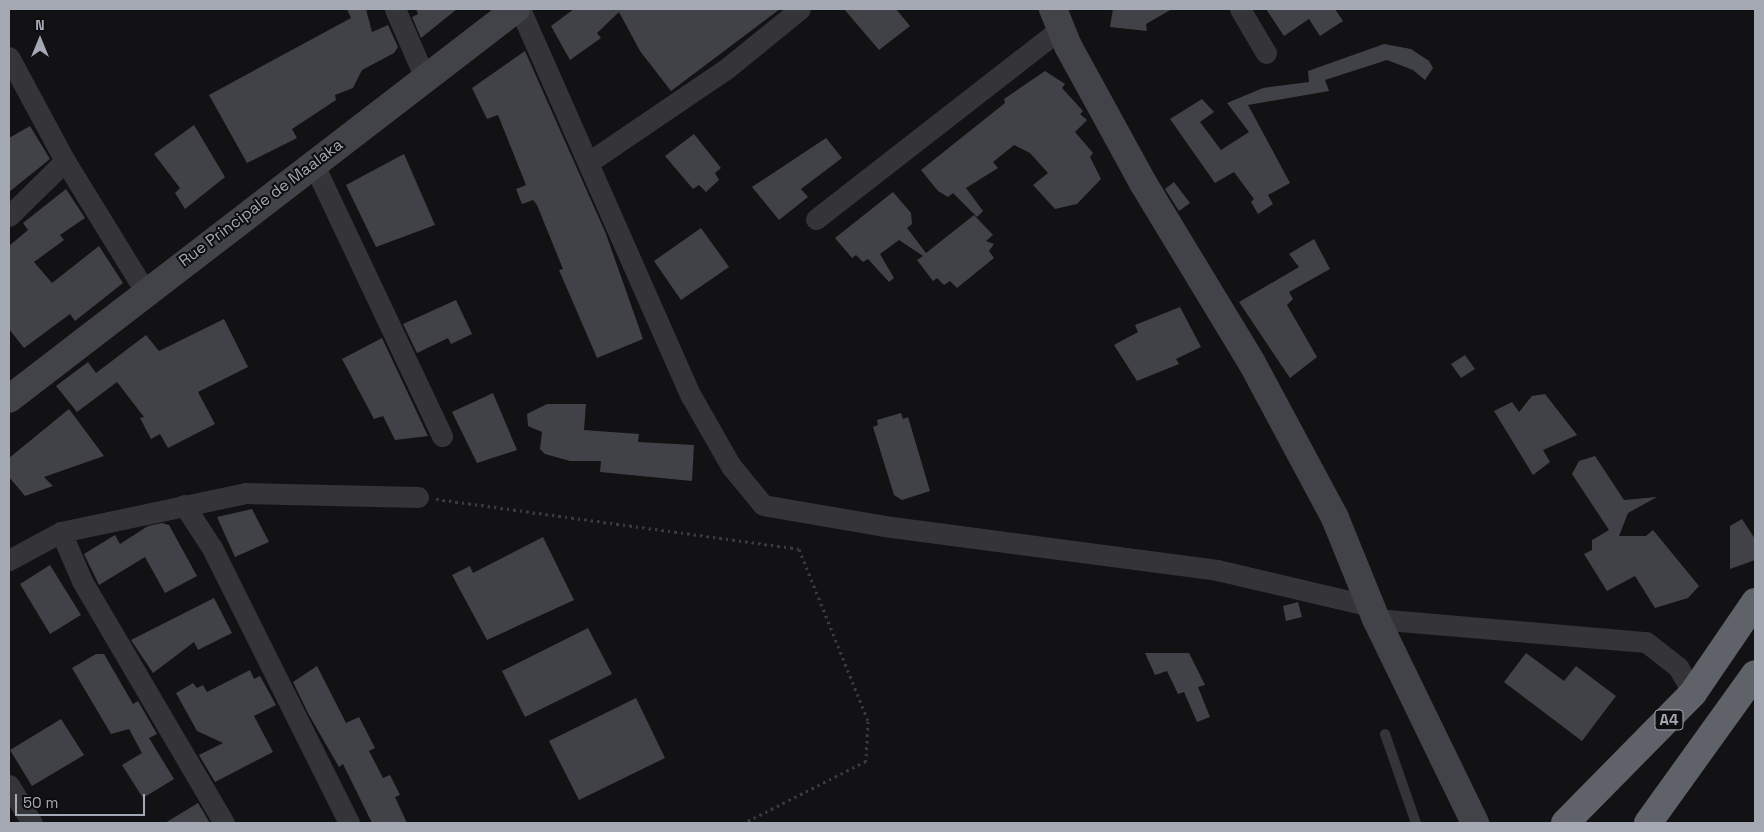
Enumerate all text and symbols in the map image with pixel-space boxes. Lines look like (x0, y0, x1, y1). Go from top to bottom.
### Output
north arrow (15, 15, 65, 65)
text: N (35, 16, 45, 34)
street label: Rue Principale de Maalaka (175, 135, 347, 271)
road number: A4 (1654, 708, 1684, 732)
scale bar (18, 784, 148, 816)
text: 50 m (23, 793, 58, 812)

